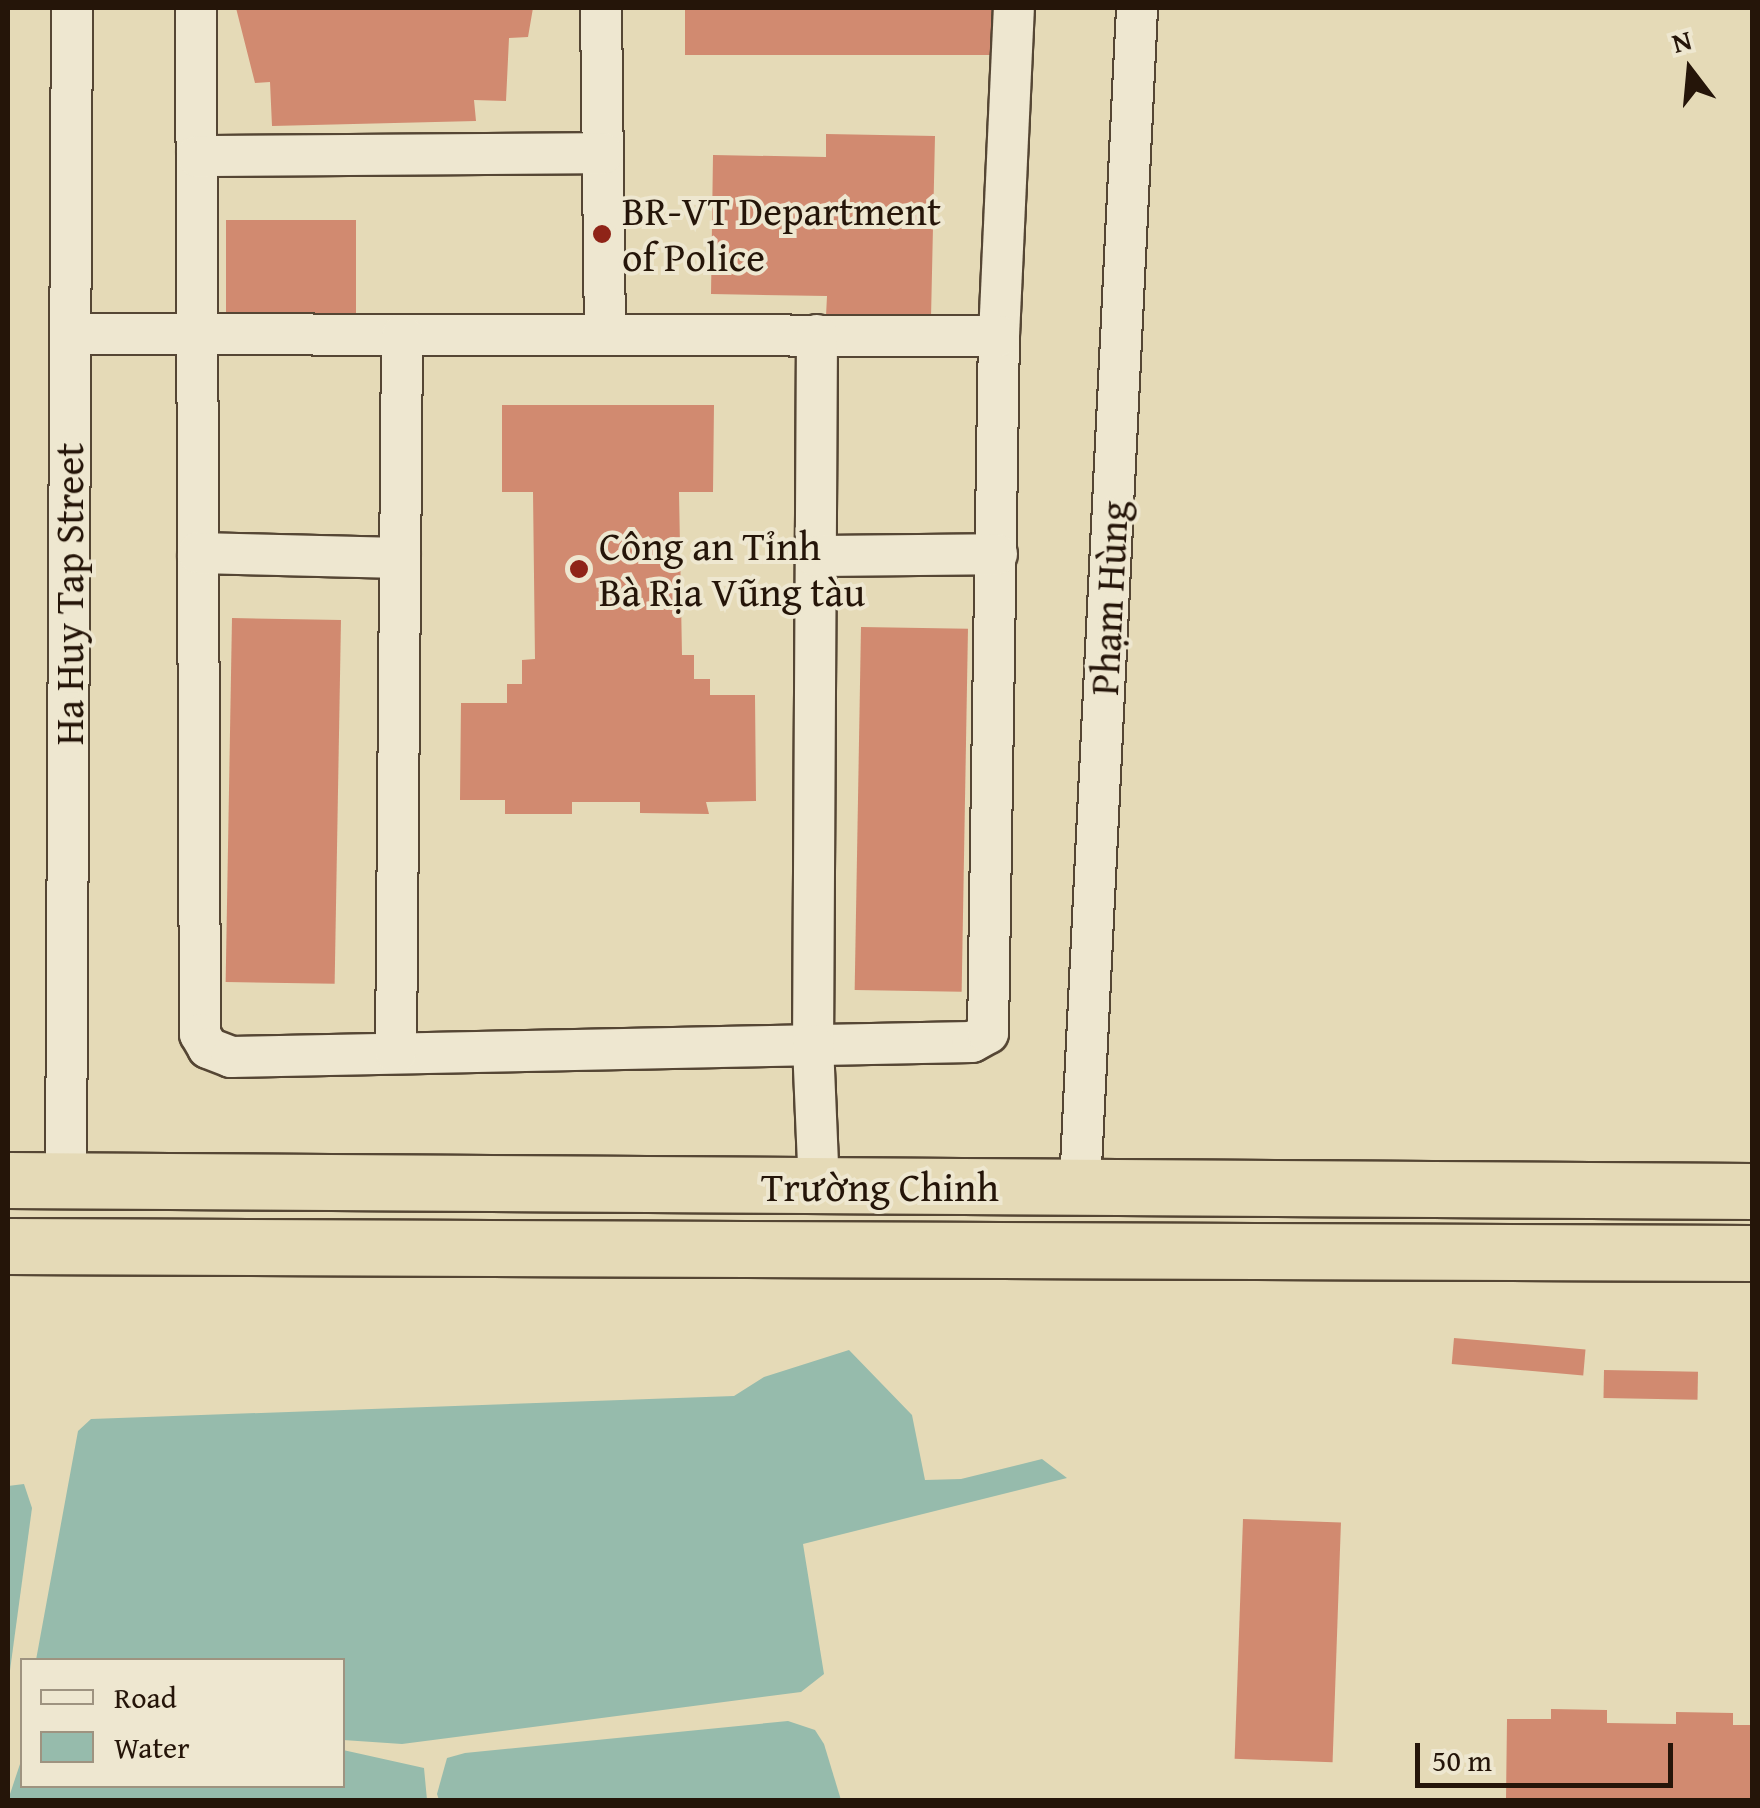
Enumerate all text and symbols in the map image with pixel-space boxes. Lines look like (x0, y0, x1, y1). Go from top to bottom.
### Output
text: N (1667, 18, 1696, 63)
north arrow (1640, 20, 1740, 120)
place label: BR-VT Department of Police (622, 187, 941, 281)
marker: BR-VT Department of Police (591, 223, 613, 245)
street label: Ha Huy Tap Street (45, 443, 93, 745)
street label: Phạm Hùng (1080, 499, 1138, 697)
place label: Công an Tỉnh Bà Rịa Vũng tàu (599, 522, 865, 616)
marker: Công an Tỉnh Bà Rịa Vũng tàu (568, 558, 590, 580)
street label: Trường Chinh (761, 1163, 999, 1211)
legend (20, 1658, 345, 1788)
text: Road (114, 1675, 177, 1719)
scale bar (1420, 1723, 1678, 1785)
text: Water (114, 1725, 190, 1769)
text: 50 m (1432, 1738, 1492, 1782)

